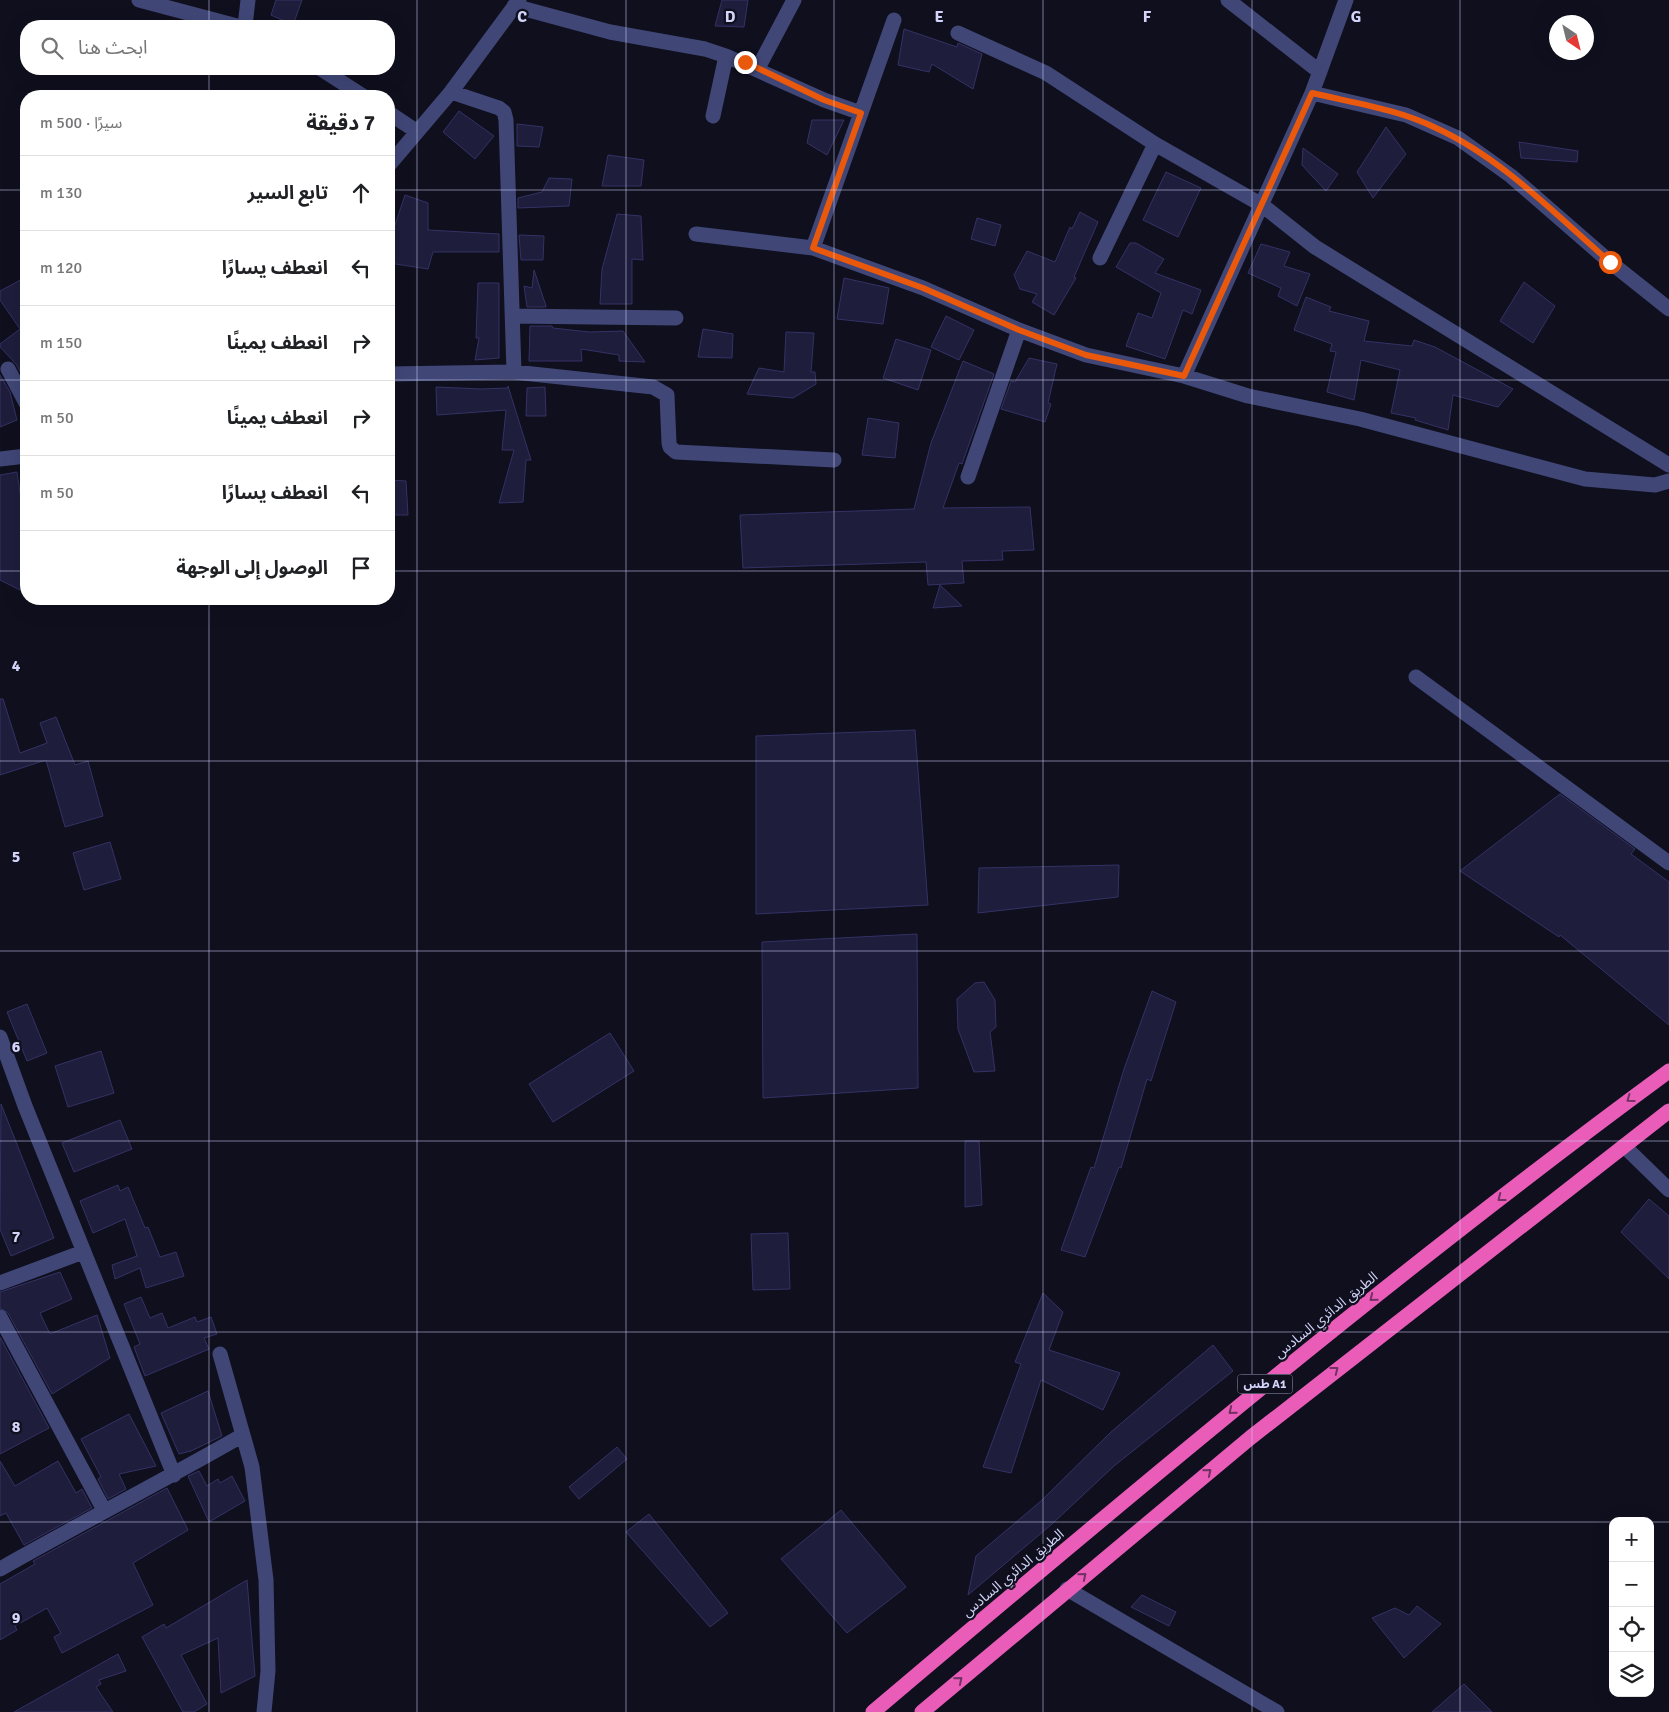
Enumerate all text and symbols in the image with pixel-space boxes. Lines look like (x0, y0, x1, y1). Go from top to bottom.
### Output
text: C (517, 7, 527, 27)
text: D (725, 7, 736, 27)
text: E (934, 7, 944, 27)
text: F (1143, 7, 1152, 27)
text: G (1351, 7, 1361, 27)
north arrow (1549, 15, 1594, 60)
search box (20, 20, 395, 75)
icon: search (38, 34, 66, 62)
text: ابحث هنا (78, 36, 148, 60)
route end (734, 51, 757, 74)
text: 7 دقيقة (306, 110, 375, 136)
text: سيرًا · 500 m (40, 113, 122, 133)
icon: ahead (347, 179, 375, 207)
text: تابع السير (248, 181, 328, 205)
text: 130 m (40, 183, 82, 203)
route start (1599, 251, 1622, 274)
icon: left (347, 254, 375, 282)
text: انعطف يسارًا (222, 256, 328, 280)
text: 120 m (40, 258, 82, 278)
icon: right (347, 329, 375, 357)
text: انعطف يمينًا (227, 331, 328, 355)
text: 150 m (40, 333, 82, 353)
icon: right (347, 404, 375, 432)
text: انعطف يمينًا (227, 406, 328, 430)
text: 50 m (40, 408, 74, 428)
icon: left (347, 479, 375, 507)
text: انعطف يسارًا (222, 481, 328, 505)
text: 50 m (40, 483, 74, 503)
icon: arrive (347, 554, 375, 582)
text: الوصول إلى الوجهة (176, 556, 328, 580)
text: 4 (12, 656, 21, 676)
text: 5 (12, 847, 20, 867)
text: 6 (12, 1037, 21, 1057)
one-way arrow (1627, 1094, 1636, 1102)
one-way arrow (1497, 1192, 1506, 1201)
text: 7 (12, 1227, 21, 1247)
street label: الطريق الدائري السادس (1271, 1268, 1382, 1364)
one-way arrow (1370, 1293, 1379, 1301)
one-way arrow (1329, 1368, 1338, 1376)
road number: طس A1 (1238, 1375, 1292, 1394)
one-way arrow (1229, 1405, 1238, 1414)
text: 8 (12, 1417, 21, 1437)
one-way arrow (1202, 1469, 1211, 1478)
map controls (1609, 1517, 1654, 1697)
button: + (1609, 1517, 1654, 1562)
street label: الطريق الدائري السادس (959, 1525, 1069, 1622)
button: − (1609, 1562, 1654, 1607)
one-way arrow (1077, 1573, 1086, 1581)
button: locate (1609, 1607, 1654, 1652)
text: 9 (12, 1608, 21, 1628)
button: layers (1609, 1652, 1654, 1697)
one-way arrow (953, 1677, 962, 1686)

